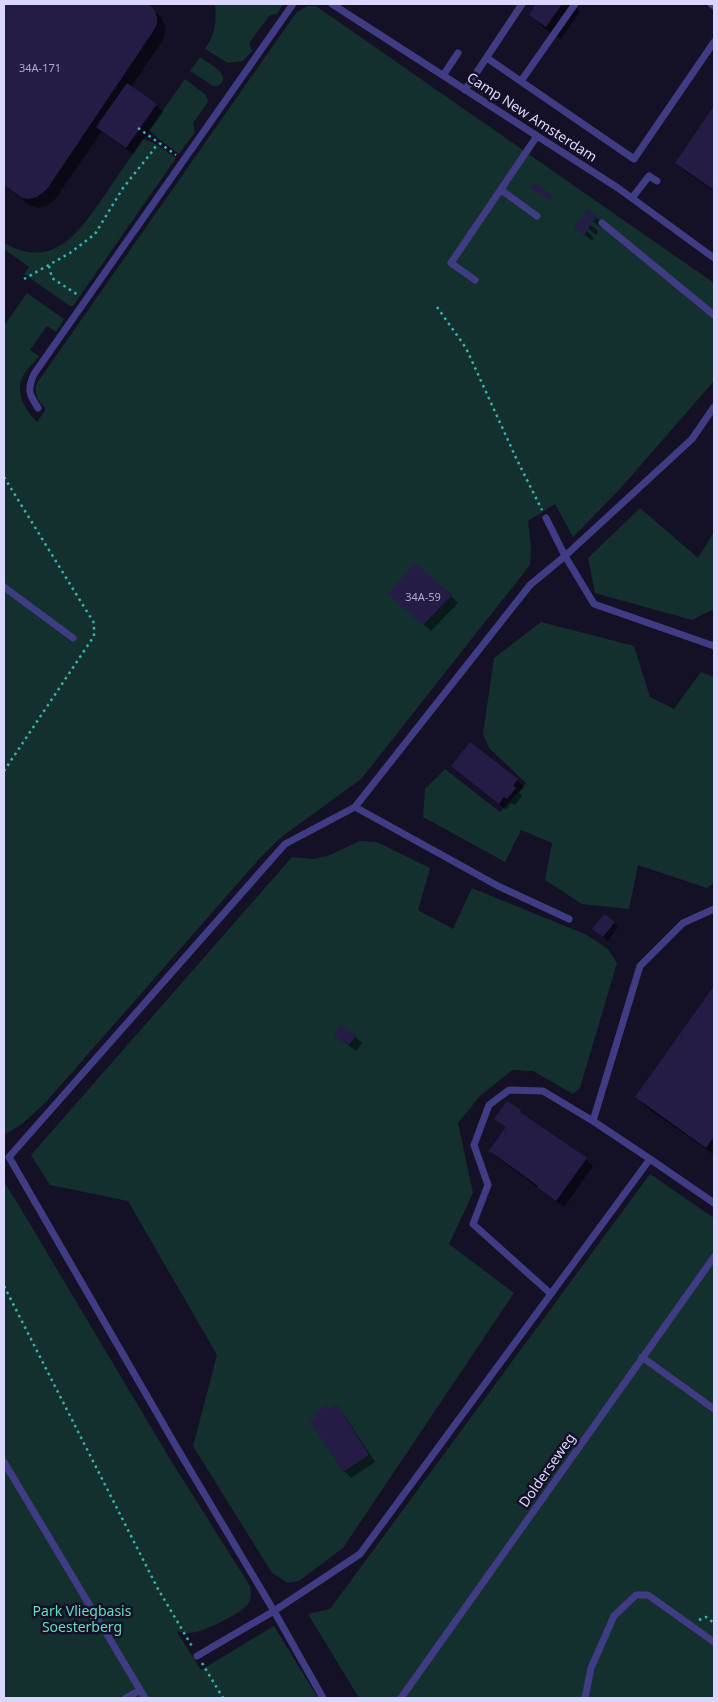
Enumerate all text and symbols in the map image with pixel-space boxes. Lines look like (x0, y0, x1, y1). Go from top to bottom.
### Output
house number: 34A-171 (19, 60, 61, 75)
street label: Camp New Amsterdam (463, 67, 601, 166)
house number: 34A-59 (405, 589, 441, 604)
street label: Dolderseweg (514, 1429, 579, 1511)
park label: Park Vliegbasis Soesterberg (33, 1601, 132, 1636)

